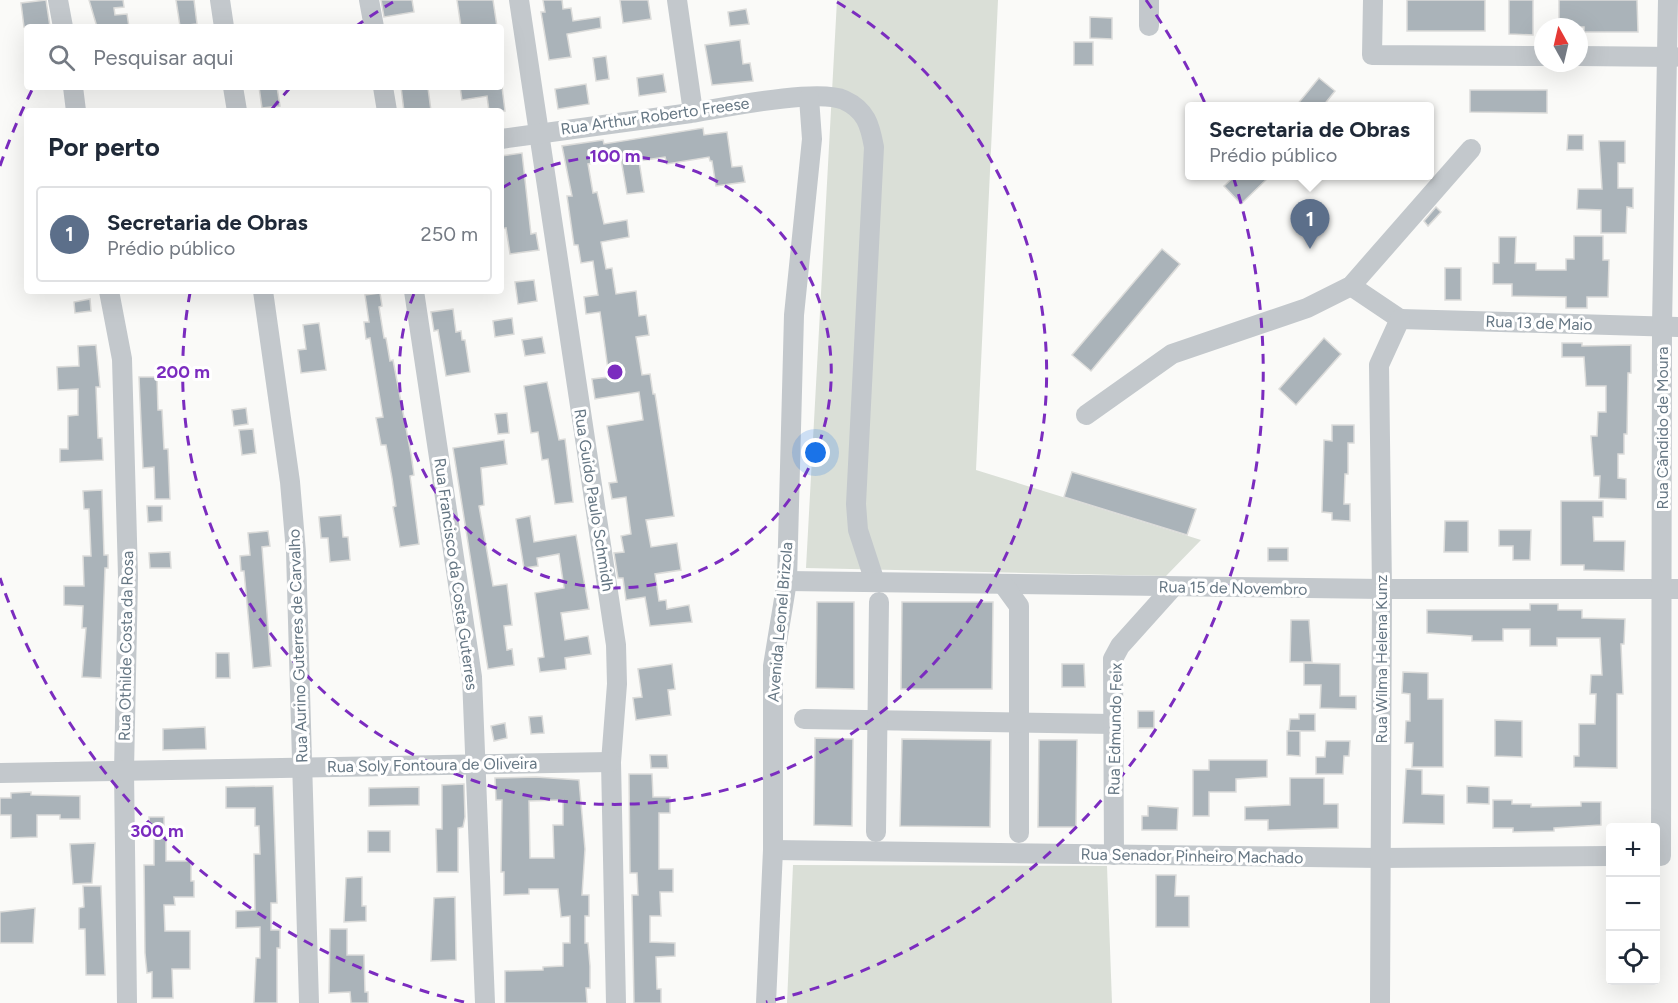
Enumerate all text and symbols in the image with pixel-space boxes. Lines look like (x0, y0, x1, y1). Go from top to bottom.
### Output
north arrow (1534, 18, 1588, 72)
search box (24, 24, 504, 90)
icon: search (45, 41, 78, 74)
text: Pesquisar aqui (93, 44, 234, 71)
street label: Rua Arthur Roberto Freese (559, 93, 751, 139)
popup (1185, 102, 1434, 180)
text: Secretaria de Obras (1209, 116, 1410, 143)
text: Por perto (48, 131, 160, 163)
text: Prédio público (1209, 143, 1337, 167)
text: 100 m (590, 145, 640, 167)
pin: 1 (1290, 200, 1330, 249)
text: Secretaria de Obras (107, 209, 308, 236)
text: 1 (65, 222, 74, 246)
text: 250 m (421, 222, 478, 246)
text: Prédio público (107, 236, 235, 260)
street label: Rua 13 de Maio (1485, 312, 1593, 334)
street label: Rua Cândido de Moura (1653, 347, 1672, 509)
text: 200 m (156, 361, 210, 383)
centre of rings (605, 362, 625, 382)
street label: Rua Guido Paulo Schmidh (570, 407, 618, 593)
your location (801, 438, 830, 467)
street label: Rua Francisco da Costa Guterres (430, 457, 482, 691)
street label: Rua Aurino Guterres de Carvalho (284, 529, 312, 763)
street label: Avenida Leonel Brizola (764, 541, 796, 703)
street label: Rua Othilde Costa da Rosa (115, 551, 137, 741)
street label: Rua Wilma Helena Kunz (1372, 574, 1391, 743)
street label: Rua 15 de Novembro (1158, 577, 1308, 599)
street label: Rua Edmundo Feix (1104, 662, 1126, 795)
street label: Rua Soly Fontoura de Oliveira (327, 754, 537, 776)
text: 300 m (130, 820, 184, 842)
map controls (1606, 823, 1660, 985)
button: + (1606, 823, 1660, 877)
street label: Rua Senador Pinheiro Machado (1080, 845, 1304, 867)
button: − (1606, 877, 1660, 931)
button: locate (1606, 931, 1660, 985)

